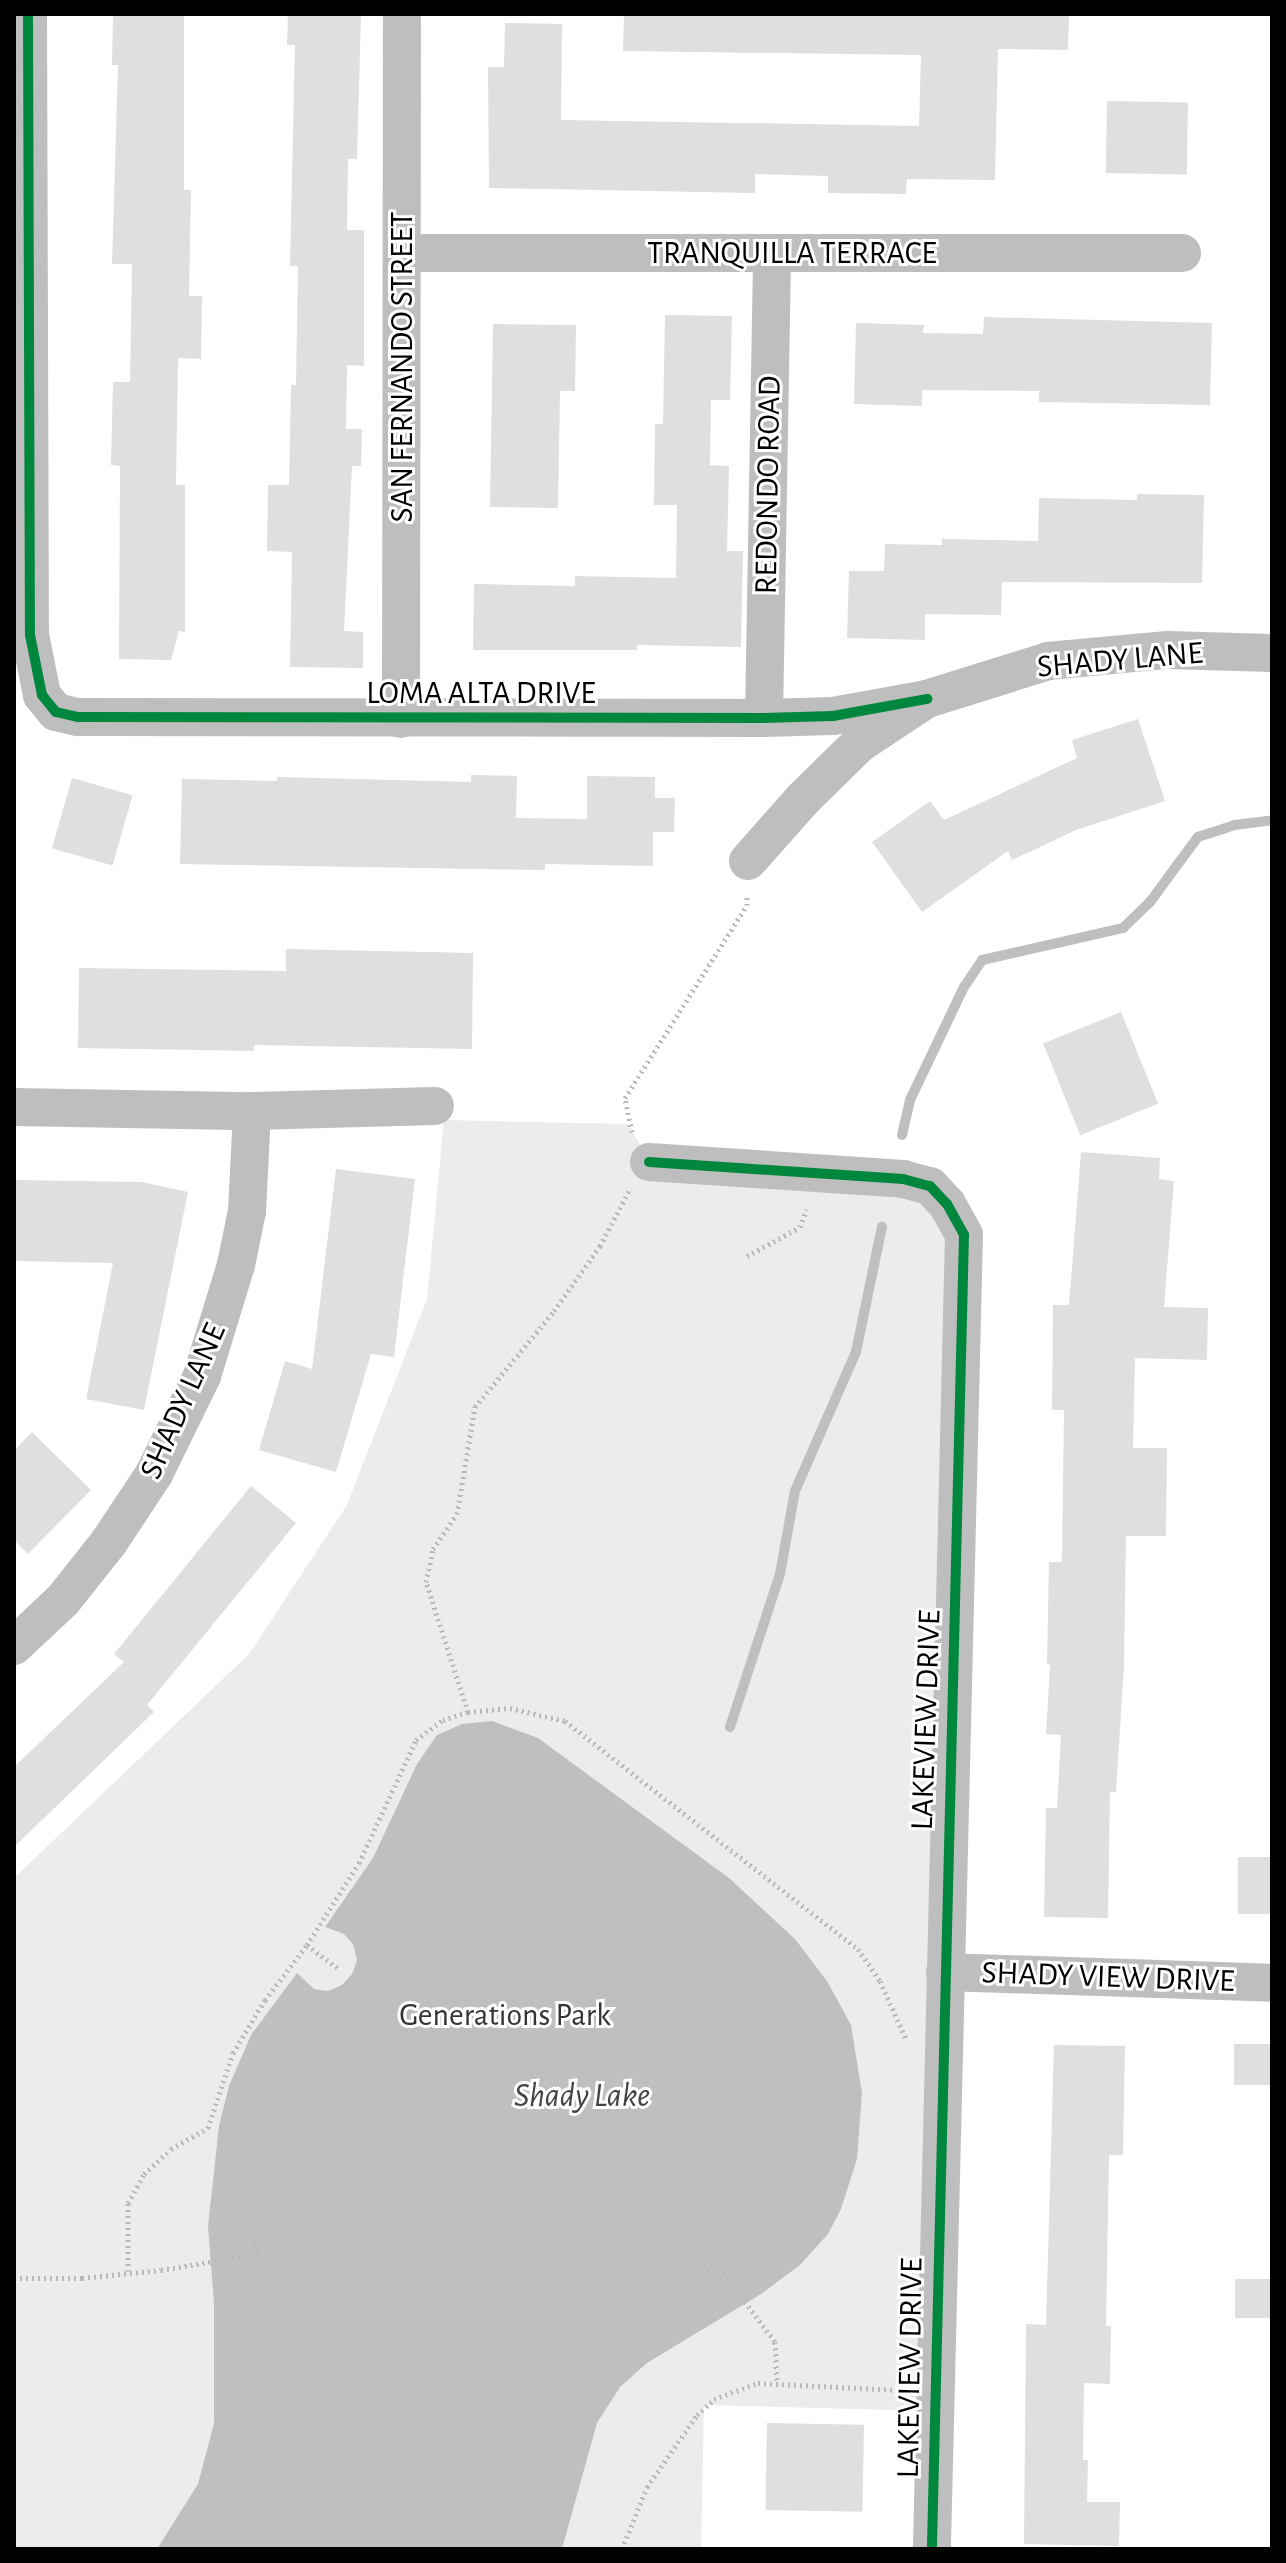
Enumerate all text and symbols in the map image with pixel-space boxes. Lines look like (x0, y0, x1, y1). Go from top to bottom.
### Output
street label: SAN FERNANDO STREET (383, 212, 421, 522)
street label: TRANQUILLA TERRACE (647, 234, 937, 272)
street label: REDONDO ROAD (747, 375, 789, 595)
street label: SHADY LANE (1035, 634, 1205, 686)
street label: LOMA ALTA DRIVE (366, 674, 596, 712)
street label: SHADY LANE (132, 1317, 234, 1485)
street label: LAKEVIEW DRIVE (903, 1609, 949, 1831)
street label: SHADY VIEW DRIVE (981, 1953, 1235, 2001)
park label: Generations Park (399, 1996, 611, 2034)
water label: Shady Lake (514, 2077, 650, 2117)
street label: LAKEVIEW DRIVE (889, 2257, 931, 2479)

